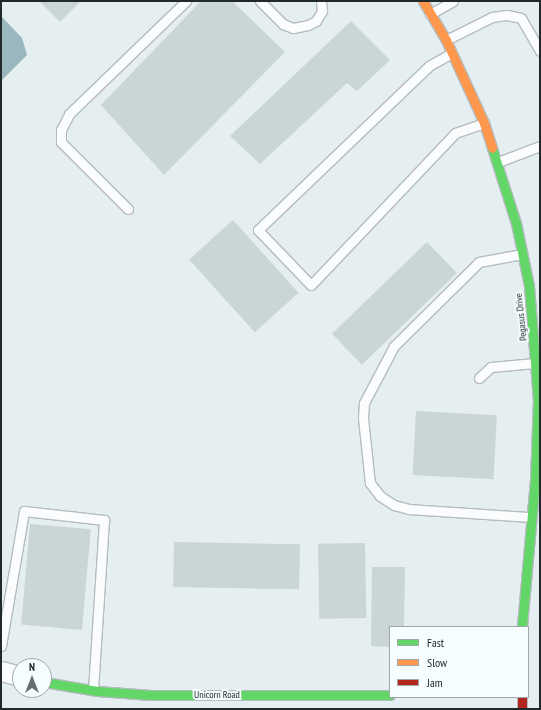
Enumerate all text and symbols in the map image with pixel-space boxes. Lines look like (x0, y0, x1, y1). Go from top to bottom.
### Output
street label: Pegasus Drive (513, 293, 529, 341)
legend (389, 626, 529, 698)
text: Fast (427, 635, 444, 650)
text: Slow (427, 655, 447, 670)
north arrow (12, 658, 52, 698)
text: N (29, 660, 35, 674)
text: Jam (427, 675, 443, 690)
street label: Unicorn Road (194, 689, 240, 701)

